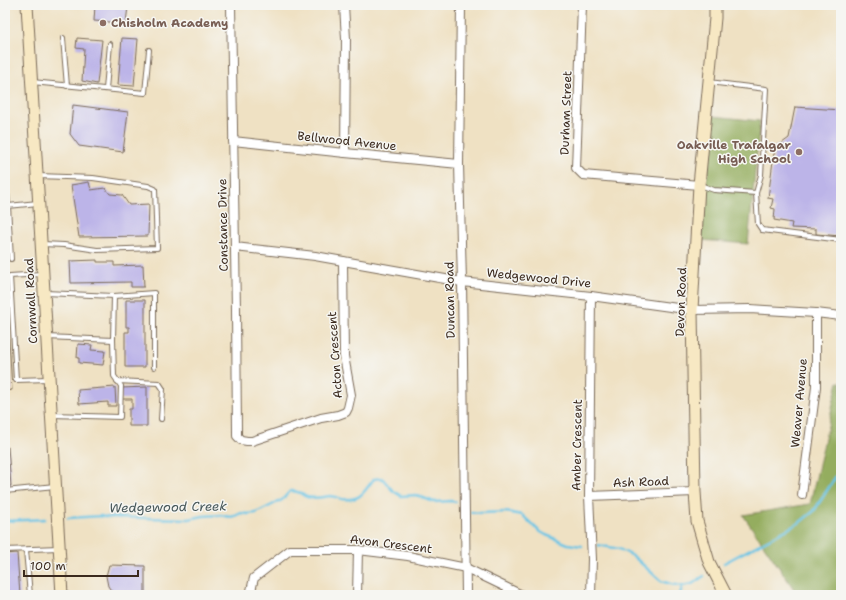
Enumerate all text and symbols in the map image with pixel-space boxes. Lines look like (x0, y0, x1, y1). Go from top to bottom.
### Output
place label: Chisholm Academy (111, 15, 228, 31)
marker: Chisholm Academy (98, 18, 108, 28)
street label: Durham Street (557, 70, 575, 156)
street label: Bellwood Avenue (297, 128, 398, 154)
place label: Oakville Trafalgar High School (677, 137, 792, 167)
marker: Oakville Trafalgar High School (794, 147, 804, 157)
street label: Constance Drive (214, 178, 232, 272)
street label: Cornwall Road (21, 257, 41, 344)
street label: Duncan Road (441, 261, 459, 339)
street label: Wedgewood Drive (486, 265, 592, 291)
street label: Devon Road (672, 267, 690, 337)
street label: Acton Crescent (324, 311, 346, 399)
street label: Weaver Avenue (787, 357, 811, 448)
street label: Amber Crescent (568, 399, 586, 491)
street label: Ash Road (613, 473, 670, 491)
water label: Wedgewood Creek (109, 497, 228, 517)
street label: Avon Crescent (349, 531, 433, 557)
scale bar (24, 552, 138, 578)
text: 100 m (30, 558, 66, 574)

